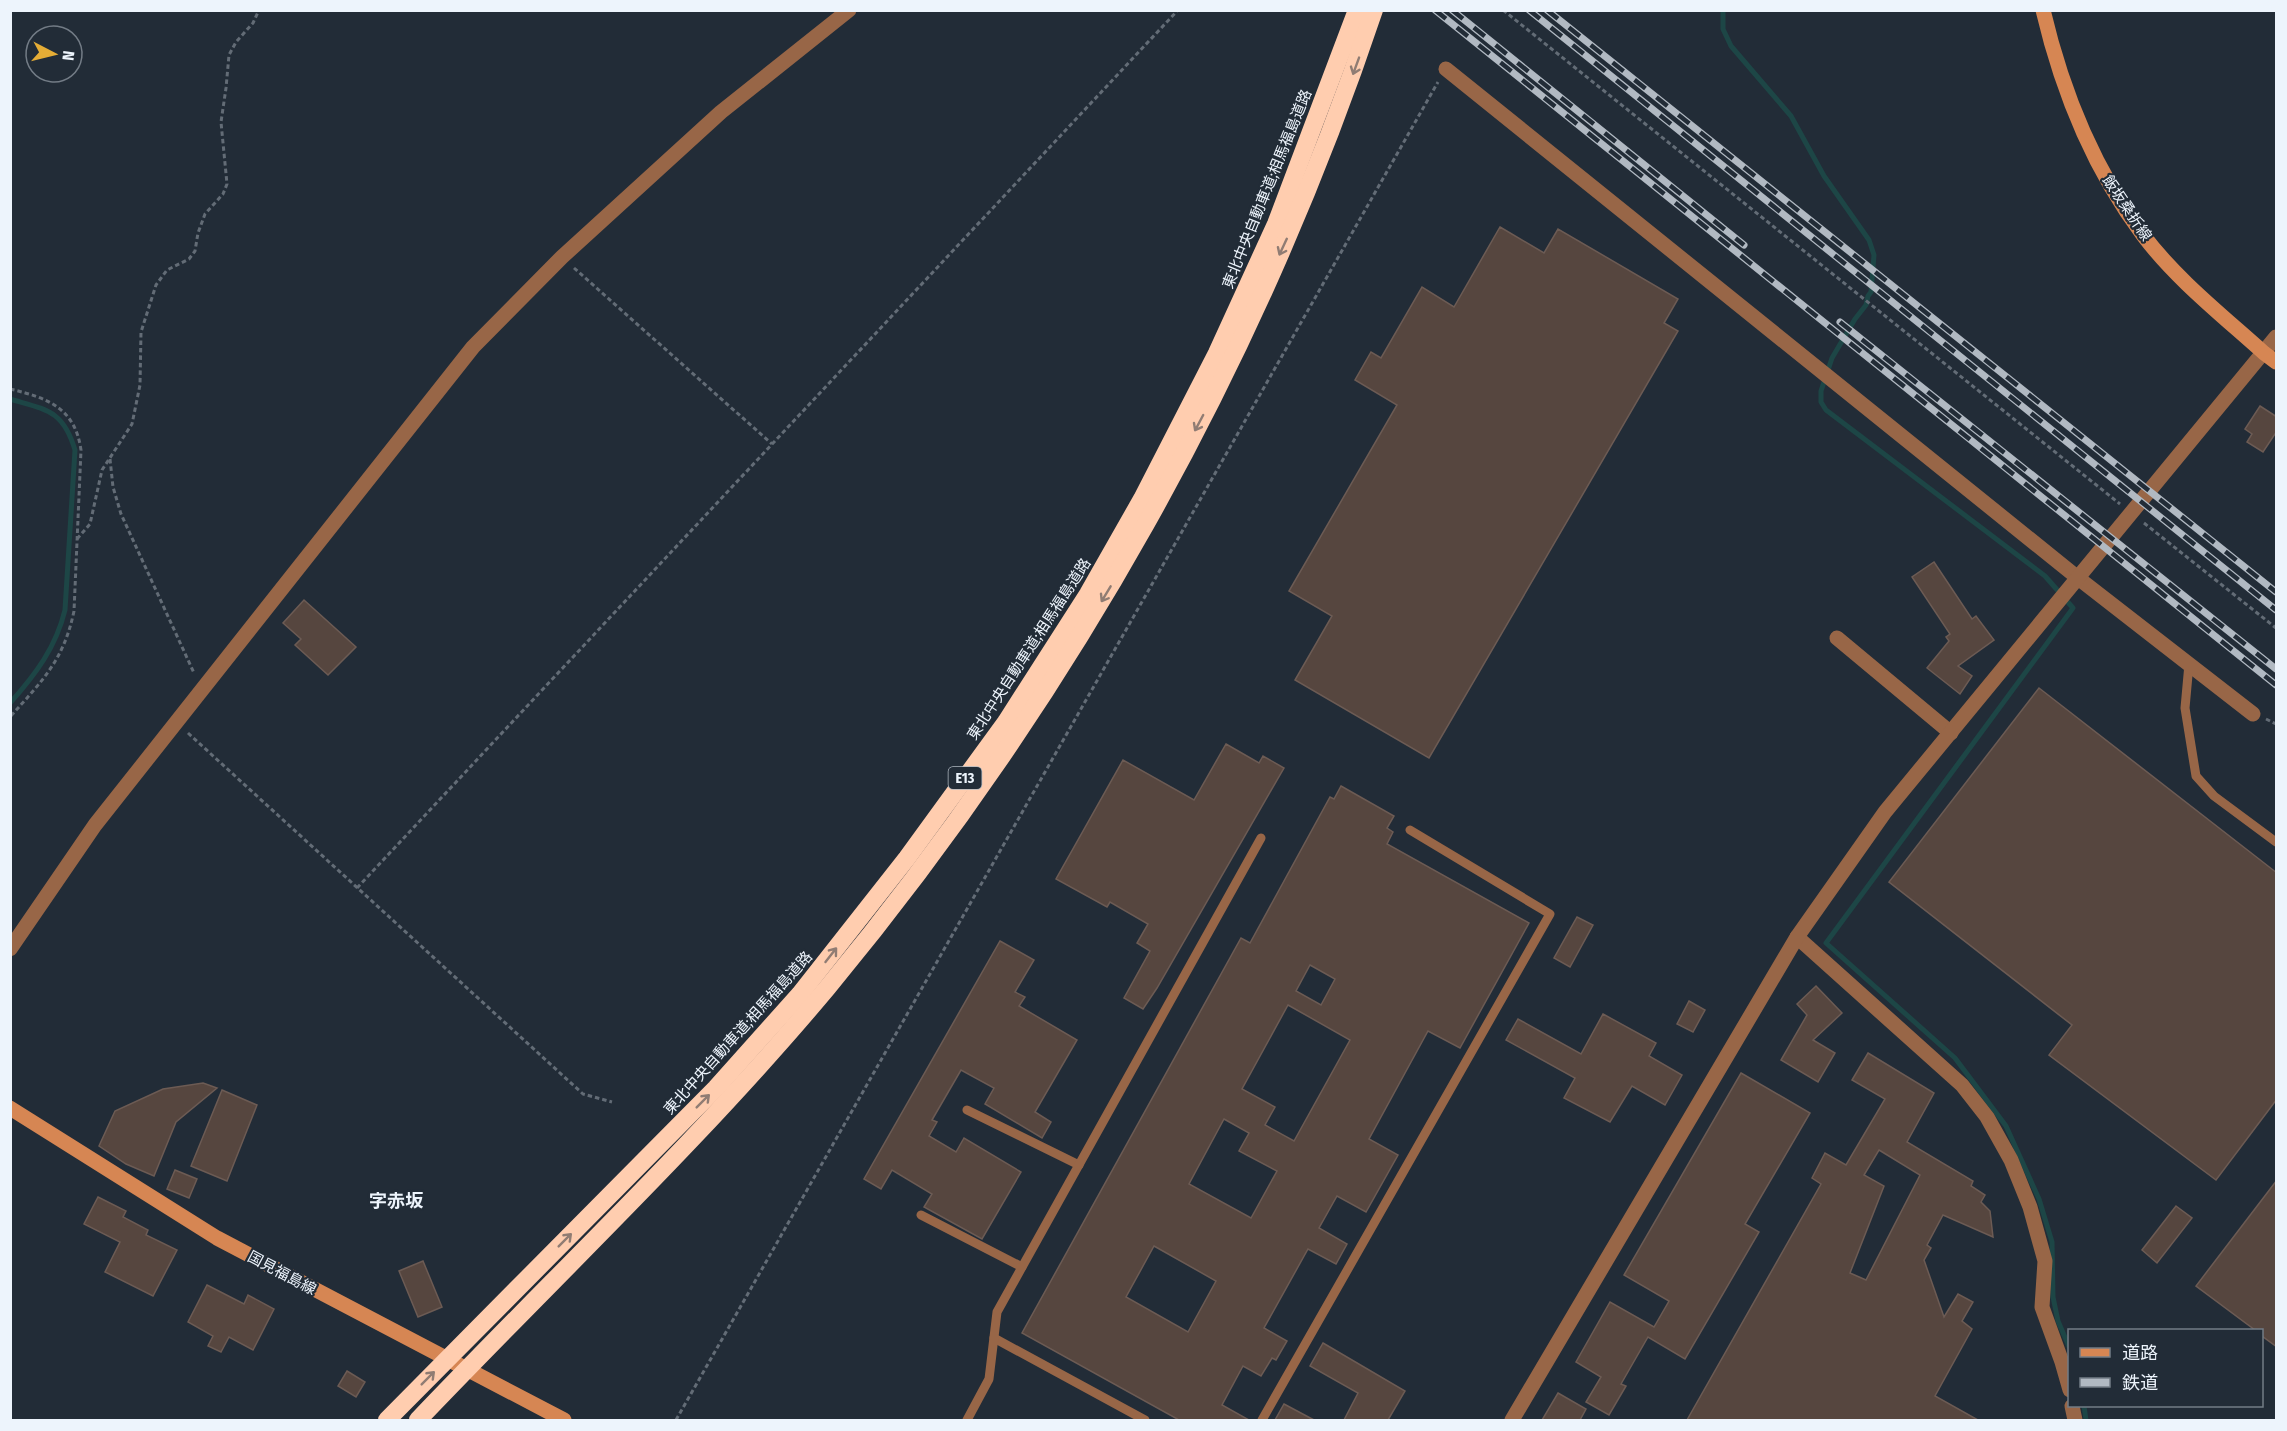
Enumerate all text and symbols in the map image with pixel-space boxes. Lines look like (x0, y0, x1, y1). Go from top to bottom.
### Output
north arrow (24, 24, 84, 84)
text: N (58, 50, 78, 62)
one-way arrow (1349, 56, 1360, 75)
street label: 東北中央自動車道;相馬福島道路 (1219, 87, 1315, 291)
street label: 飯坂桑折線 (2099, 172, 2155, 244)
one-way arrow (1277, 237, 1289, 255)
one-way arrow (1193, 414, 1205, 432)
street label: 東北中央自動車道;相馬福島道路 (963, 555, 1095, 743)
one-way arrow (1100, 585, 1112, 602)
road number: E13 (948, 767, 982, 789)
one-way arrow (825, 947, 838, 963)
street label: 東北中央自動車道;相馬福島道路 (660, 948, 816, 1118)
one-way arrow (695, 1094, 710, 1109)
district label: 字赤坂 (369, 1190, 424, 1212)
one-way arrow (558, 1232, 572, 1247)
street label: 国見福島線 (245, 1247, 319, 1299)
legend (2068, 1329, 2263, 1407)
text: 道路 (2122, 1342, 2158, 1364)
one-way arrow (420, 1371, 435, 1386)
text: 鉄道 (2122, 1372, 2158, 1394)

